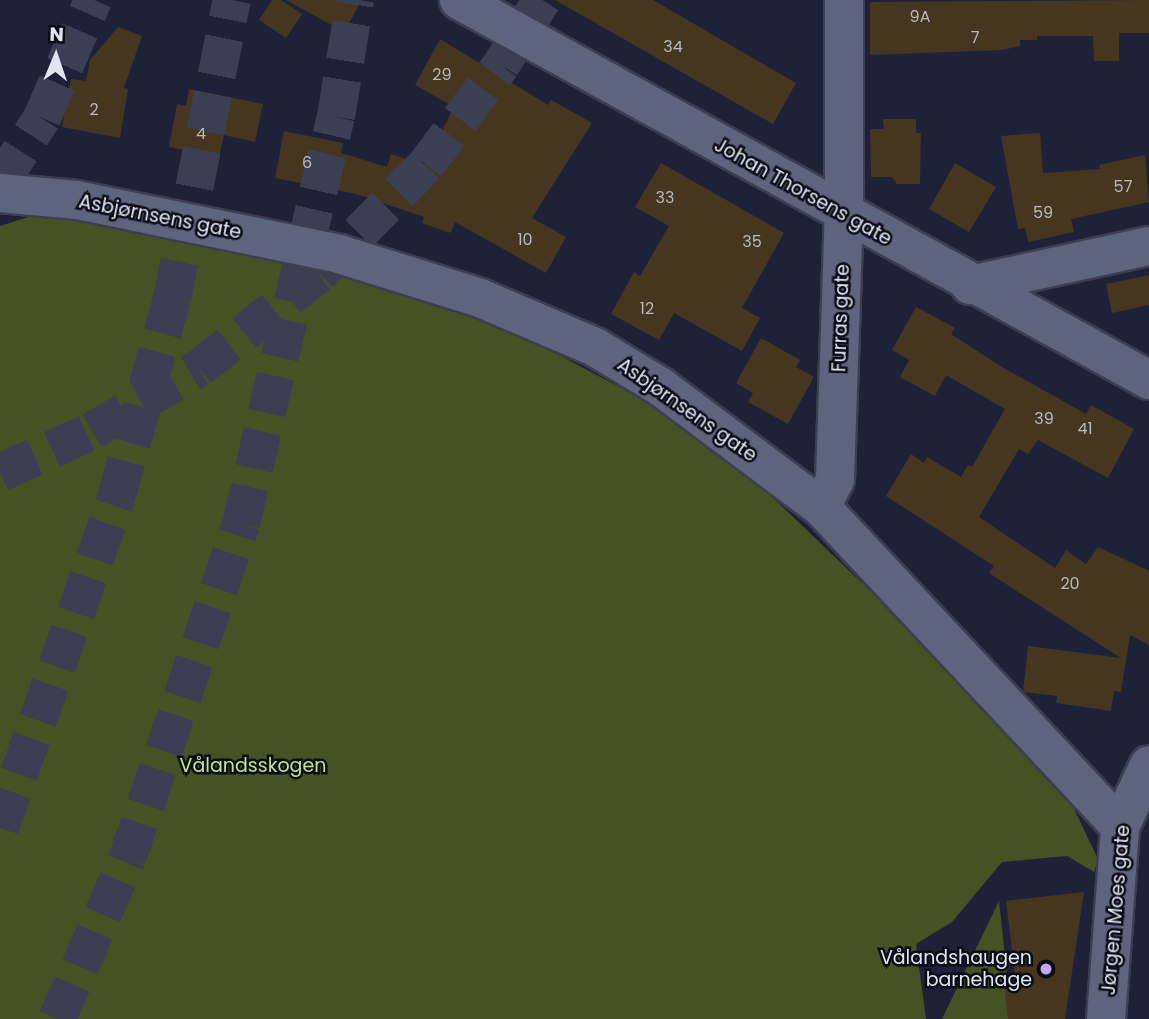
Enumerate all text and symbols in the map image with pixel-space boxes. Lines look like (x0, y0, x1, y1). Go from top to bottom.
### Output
house number: 9A (910, 7, 930, 27)
north arrow (21, 21, 91, 91)
text: N (49, 21, 64, 48)
house number: 7 (971, 28, 979, 48)
house number: 34 (663, 37, 683, 57)
house number: 29 (432, 65, 452, 85)
house number: 2 (89, 100, 99, 120)
house number: 4 (196, 124, 206, 144)
street label: Johan Thorsens gate (710, 134, 896, 250)
house number: 6 (302, 153, 312, 173)
house number: 57 (1114, 177, 1132, 197)
house number: 33 (656, 188, 674, 208)
street label: Asbjørnsens gate (77, 190, 243, 244)
house number: 59 (1033, 203, 1053, 223)
house number: 10 (517, 230, 533, 250)
house number: 35 (742, 232, 762, 252)
street label: Furras gate (828, 264, 854, 372)
house number: 12 (640, 299, 654, 319)
street label: Asbjørnsens gate (613, 353, 761, 467)
house number: 39 (1034, 409, 1054, 429)
house number: 41 (1077, 419, 1093, 439)
house number: 20 (1060, 574, 1080, 594)
park label: Vålandsskogen (180, 755, 326, 777)
street label: Jørgen Moes gate (1097, 824, 1135, 996)
place label: Vålandshaugen barnehage (880, 947, 1032, 991)
marker: Vålandshaugen barnehage (1038, 961, 1054, 977)

